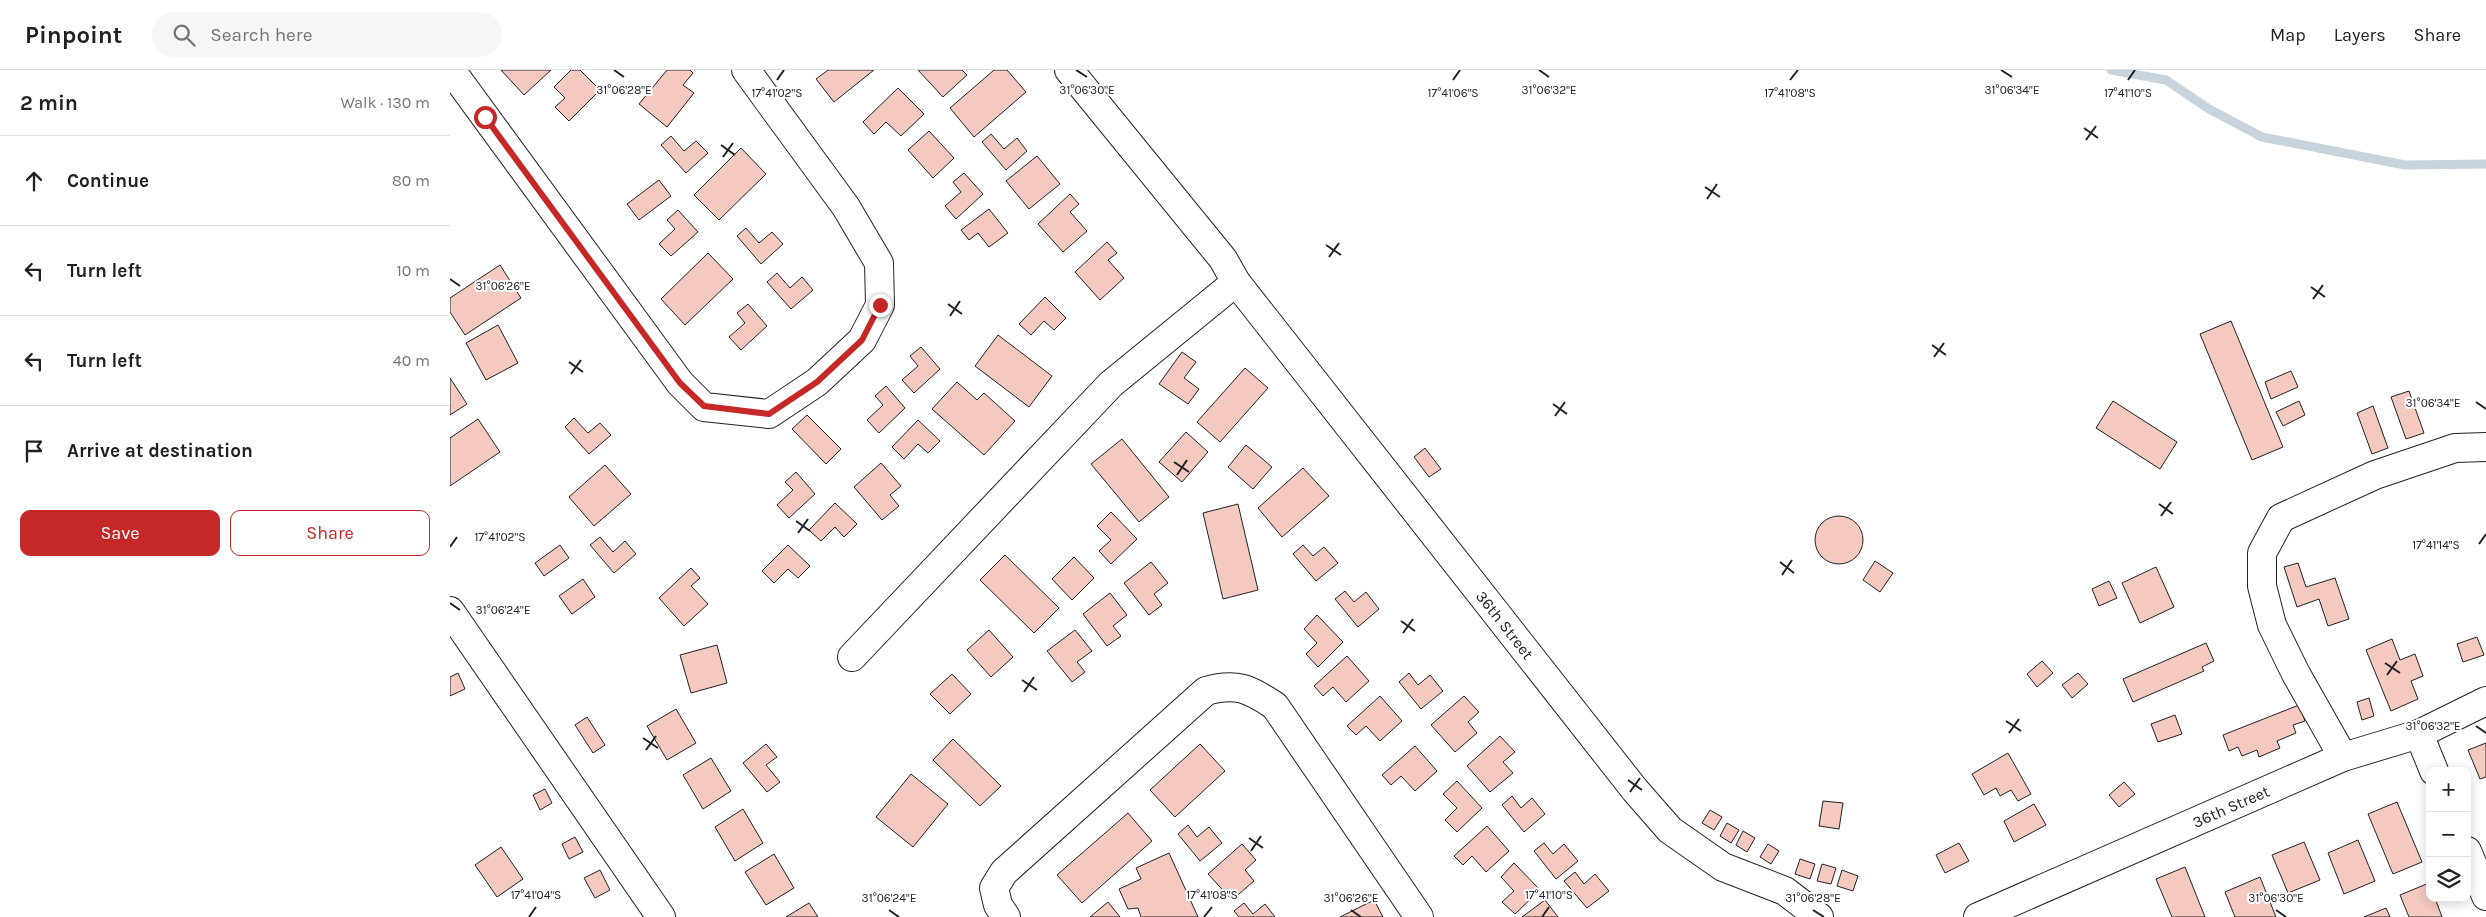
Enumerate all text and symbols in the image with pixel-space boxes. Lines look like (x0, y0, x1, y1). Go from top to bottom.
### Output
search box (152, 12, 502, 57)
text: Pinpoint (25, 21, 122, 49)
icon: search (170, 21, 198, 49)
text: Search here (210, 24, 312, 46)
text: Map (2270, 24, 2306, 46)
text: Layers (2334, 24, 2386, 46)
text: Share (2414, 24, 2461, 46)
text: 31°06'28"E (596, 83, 652, 97)
text: 31°06'30"E (1059, 83, 1115, 97)
text: 31°06'32"E (1521, 83, 1577, 97)
text: 31°06'34"E (1985, 83, 2039, 97)
text: 17°41'02"S (752, 86, 802, 100)
text: 17°41'06"S (1428, 86, 1478, 100)
text: 17°41'08"S (1764, 86, 1816, 100)
text: 17°41'10"S (2104, 86, 2152, 100)
text: 2 min (20, 91, 78, 115)
text: Walk · 130 m (340, 93, 430, 112)
route start (474, 106, 497, 129)
icon: ahead (20, 167, 48, 195)
text: Continue (67, 170, 149, 192)
text: 80 m (392, 171, 430, 190)
icon: left (20, 257, 48, 285)
text: Turn left (67, 260, 142, 282)
text: 10 m (396, 261, 430, 280)
text: 31°06'26"E (476, 279, 530, 293)
route end (869, 294, 892, 317)
icon: left (20, 347, 48, 375)
text: Turn left (67, 350, 142, 372)
text: 40 m (393, 351, 430, 370)
text: 31°06'34"E (2406, 396, 2460, 410)
icon: arrive (20, 437, 48, 465)
text: Arrive at destination (67, 440, 253, 462)
button: Save (20, 510, 220, 556)
button: Share (230, 510, 430, 556)
text: 17°41'02"S (475, 530, 525, 544)
text: 17°41'14"S (2412, 538, 2460, 552)
street label: 36th Street (1472, 587, 1538, 663)
text: 31°06'24"E (476, 603, 530, 617)
text: 31°06'32"E (2405, 719, 2461, 733)
map controls (2426, 767, 2471, 902)
button: + (2426, 767, 2471, 812)
street label: 36th Street (2190, 781, 2272, 832)
button: − (2426, 812, 2471, 857)
button: layers (2426, 857, 2471, 902)
text: 17°41'04"S (511, 888, 561, 902)
text: 17°41'08"S (1186, 888, 1238, 902)
text: 17°41'10"S (1525, 888, 1573, 902)
text: 31°06'24"E (862, 891, 916, 905)
text: 31°06'26"E (1324, 891, 1378, 905)
text: 31°06'28"E (1785, 891, 1841, 905)
text: 31°06'30"E (2248, 891, 2304, 905)

